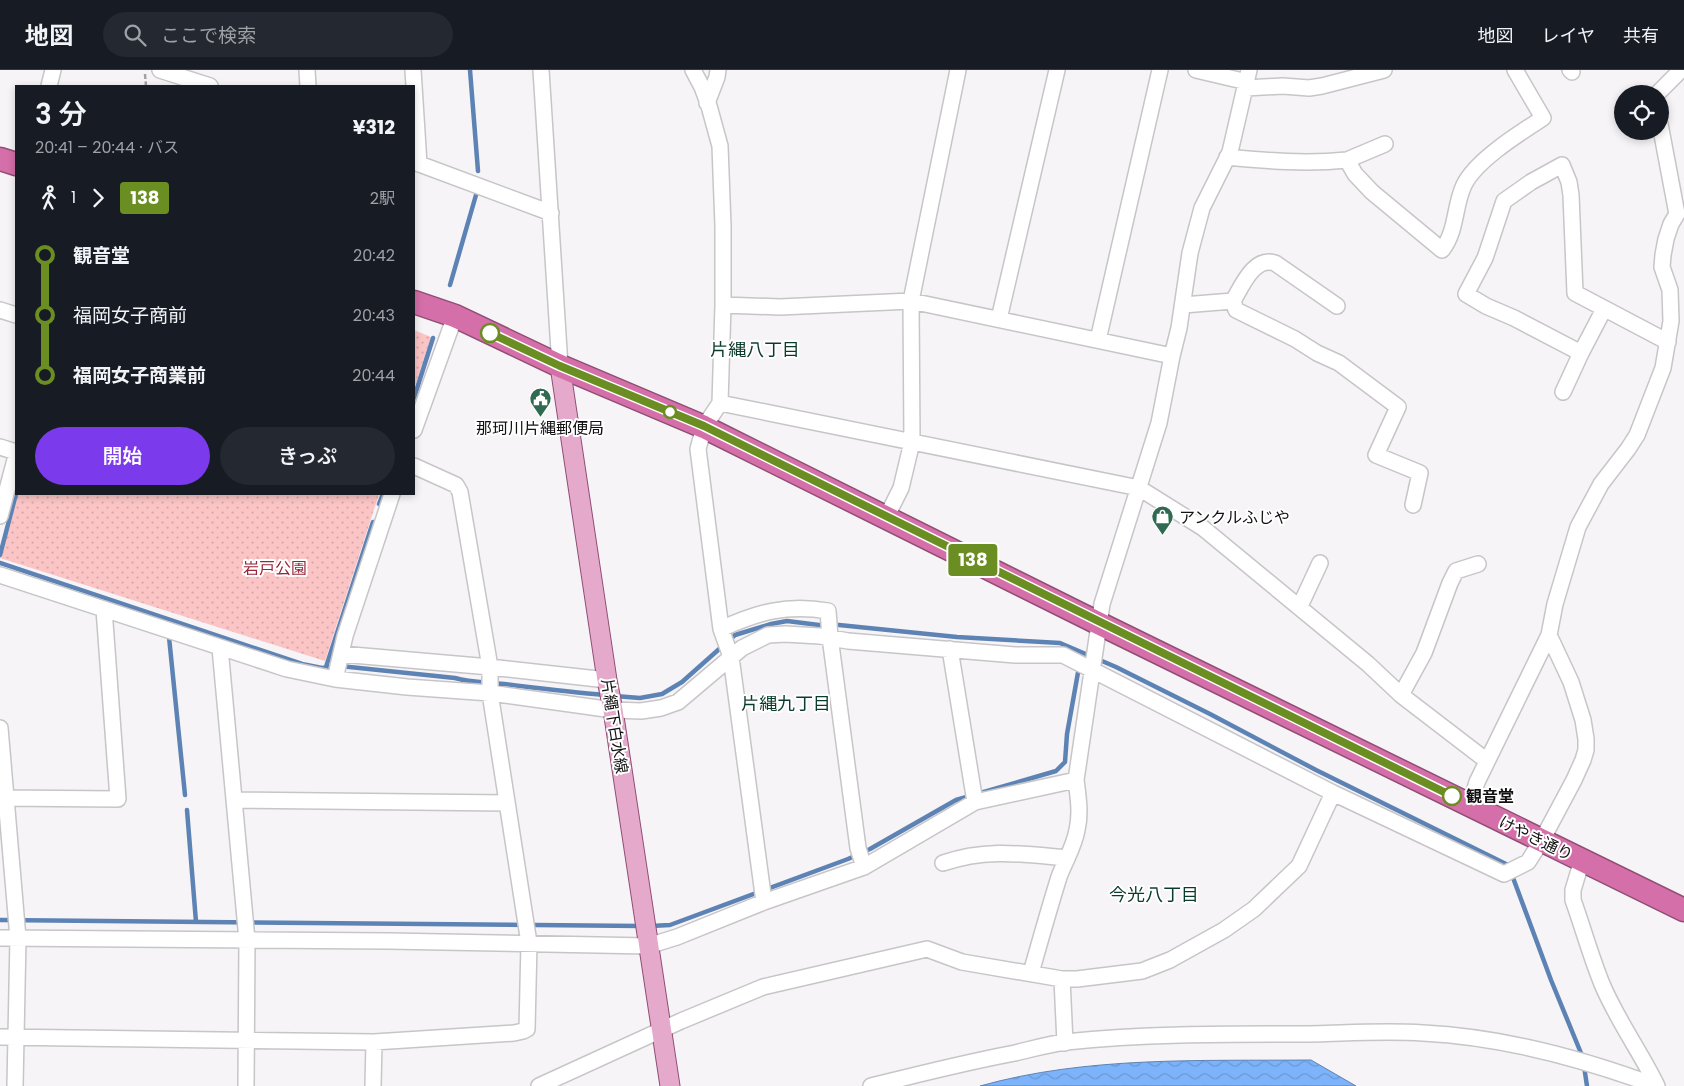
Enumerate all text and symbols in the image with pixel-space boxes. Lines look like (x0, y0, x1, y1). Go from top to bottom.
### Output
search box (103, 12, 453, 57)
text: 地図 (25, 19, 73, 52)
icon: search (121, 21, 149, 49)
text: ここで検索 (161, 22, 256, 49)
text: 地図 (1478, 23, 1514, 48)
text: レイヤ (1542, 23, 1595, 48)
text: 共有 (1623, 23, 1659, 48)
map controls (1614, 85, 1669, 140)
button: locate (1614, 85, 1669, 140)
text: 3 分 (35, 95, 86, 134)
text: ¥312 (353, 114, 395, 141)
text: 20:41 – 20:44 · バス (35, 136, 179, 159)
icon: walk (35, 184, 63, 212)
icon: forward (84, 184, 112, 212)
text: 138 (130, 185, 159, 210)
text: 1 (71, 186, 76, 209)
text: 2駅 (370, 187, 395, 210)
text: 観音堂 (73, 242, 130, 269)
text: 20:42 (353, 244, 395, 267)
text: 福岡女子商前 (73, 302, 187, 329)
text: 20:43 (353, 304, 395, 327)
unlabelled marker (480, 323, 500, 343)
district label: 片縄八丁目 (710, 337, 800, 362)
text: 福岡女子商業前 (73, 362, 206, 389)
text: 20:44 (352, 364, 395, 387)
public building icon: 那珂川片縄郵便局 (528, 387, 552, 418)
unlabelled marker (663, 405, 677, 419)
place label: 那珂川片縄郵便局 (476, 417, 604, 440)
button: 開始 (35, 427, 210, 485)
button: きっぷ (220, 427, 395, 485)
shop icon: アンクルふじや (1151, 505, 1175, 536)
place label: アンクルふじや (1179, 506, 1290, 529)
line badge: 138 (944, 544, 1002, 576)
text: 138 (958, 547, 988, 572)
park label: 岩戸公園 (243, 557, 307, 580)
street label: 片繩下白水線 (596, 677, 633, 775)
district label: 片縄九丁目 (741, 691, 831, 716)
place label: 観音堂 (1466, 785, 1514, 808)
marker: 観音堂 (1442, 786, 1462, 806)
street label: けやき通り (1495, 811, 1577, 866)
district label: 今光八丁目 (1109, 882, 1199, 907)

